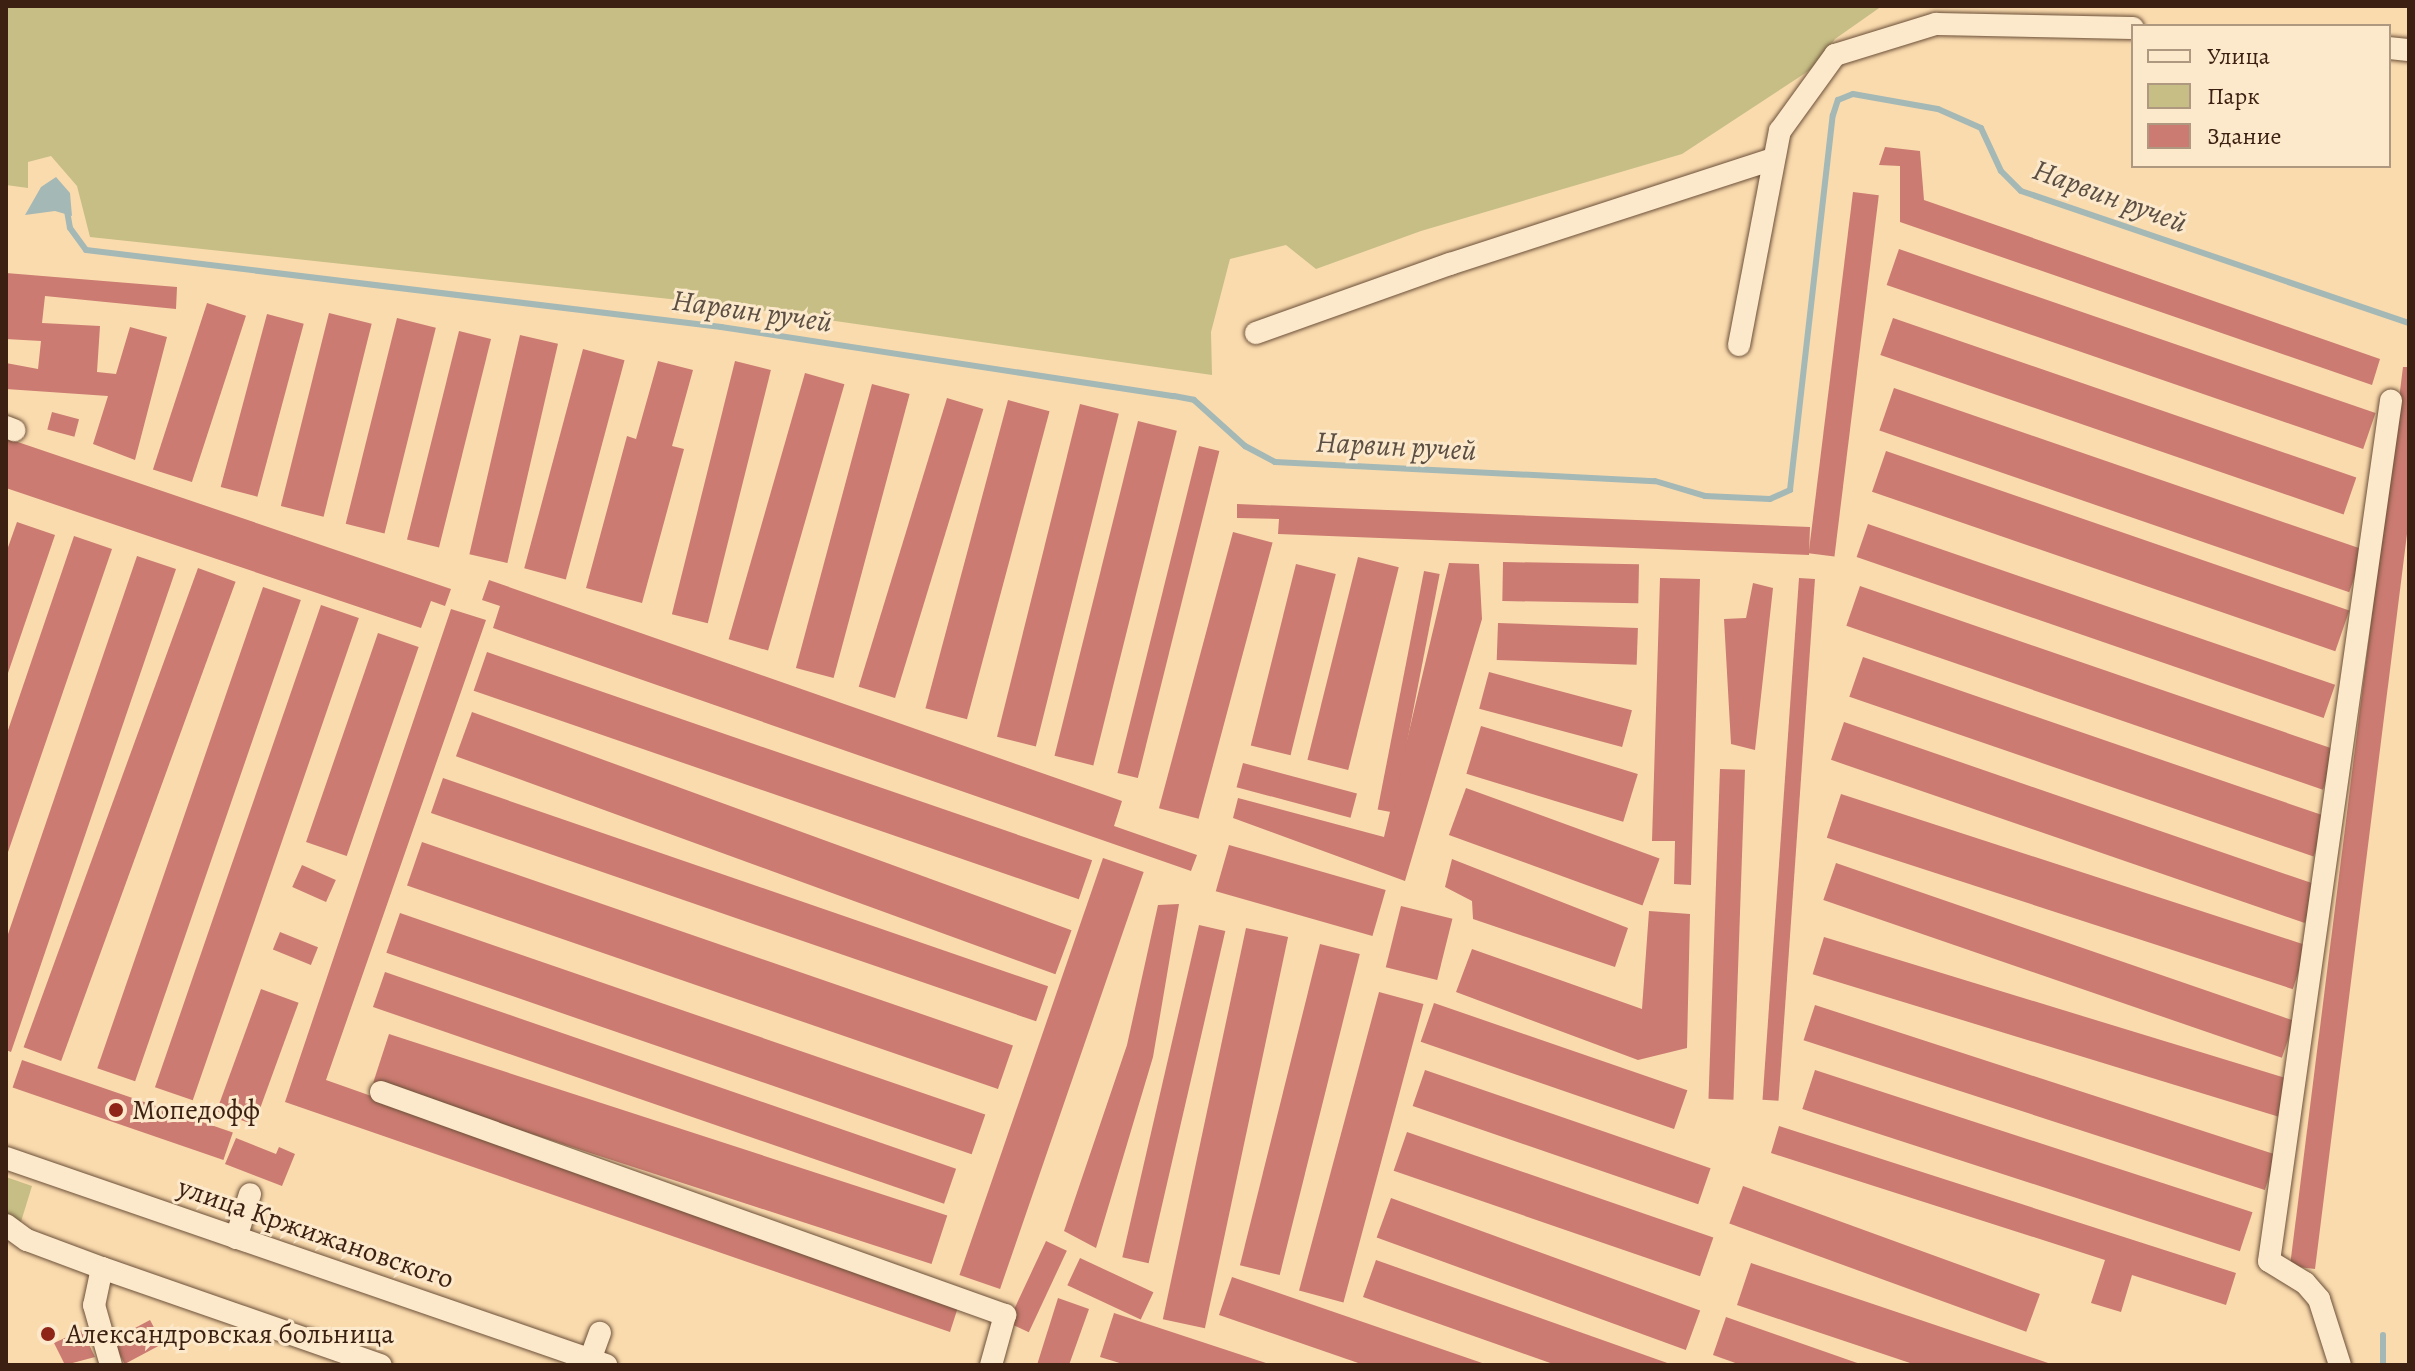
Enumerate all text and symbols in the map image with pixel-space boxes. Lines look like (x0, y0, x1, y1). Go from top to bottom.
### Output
legend (2131, 24, 2391, 168)
text: Улица (2207, 40, 2270, 72)
text: Парк (2207, 80, 2260, 112)
text: Здание (2207, 120, 2282, 152)
water label: Нарвин ручей (2028, 151, 2192, 241)
water label: Нарвин ручей (670, 282, 834, 340)
water label: Нарвин ручей (1315, 424, 1477, 468)
place label: Мопедофф (132, 1093, 260, 1127)
marker: Мопедофф (107, 1101, 125, 1119)
street label: улица Кржижановского (174, 1170, 458, 1296)
place label: Александровская больница (66, 1317, 394, 1351)
marker: Александровская больница (37, 1323, 59, 1345)

